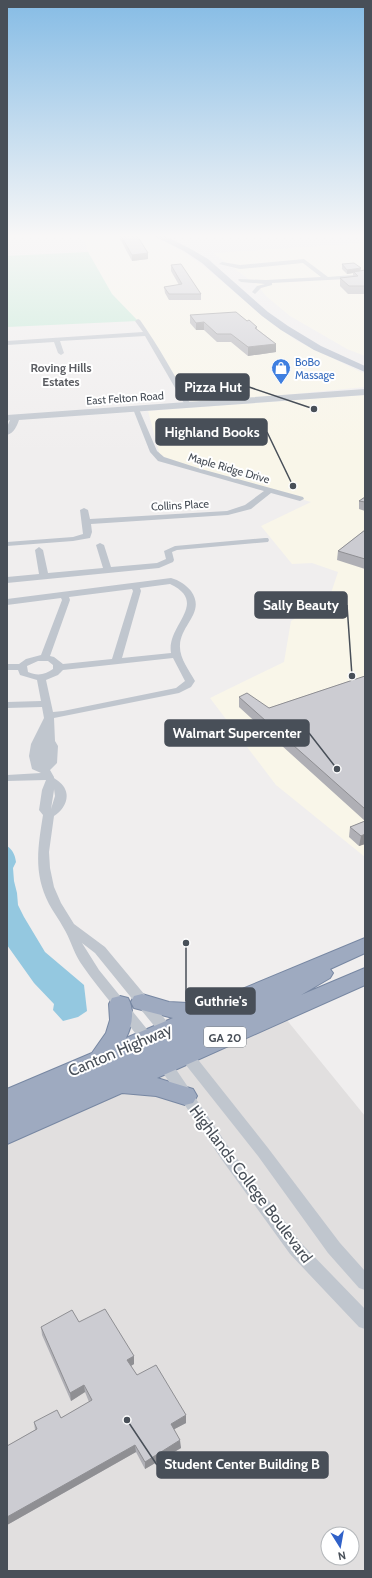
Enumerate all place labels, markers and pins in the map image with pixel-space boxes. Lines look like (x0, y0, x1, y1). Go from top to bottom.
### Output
place label: BoBo Massage (295, 355, 335, 382)
shop icon: BoBo Massage (270, 357, 292, 385)
callout: Pizza Hut (176, 374, 249, 400)
callout: Highland Books (156, 419, 267, 445)
callout: Sally Beauty (255, 592, 347, 618)
callout: Walmart Supercenter (165, 720, 309, 746)
callout: Guthrie's (186, 988, 255, 1014)
callout: Student Center Building B (157, 1452, 328, 1478)

